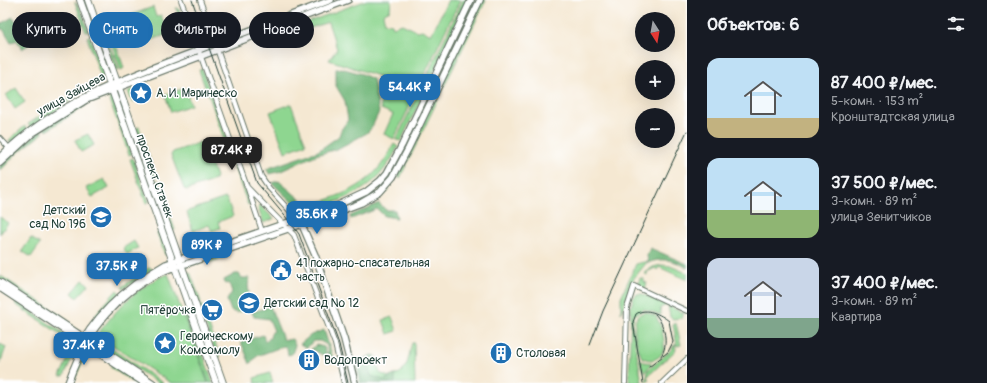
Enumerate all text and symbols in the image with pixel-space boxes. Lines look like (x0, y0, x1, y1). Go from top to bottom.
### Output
chip: Купить (12, 12, 81, 48)
chip: Снять (89, 12, 153, 48)
chip: Фильтры (161, 12, 241, 48)
chip: Новое (249, 12, 314, 48)
north arrow (635, 12, 675, 52)
map controls (635, 12, 675, 148)
icon: filters (945, 13, 967, 35)
text: Объектов: 6 (707, 14, 799, 35)
button: + (635, 60, 675, 100)
street label: улица Зайцева (34, 69, 108, 120)
text: 87 400 ₽/мес. (831, 72, 937, 93)
pin: 54.4K ₽ (373, 74, 447, 108)
icon: home (739, 74, 787, 122)
text: 54.4K ₽ (388, 79, 432, 95)
place icon: А. И. Маринеско (128, 80, 154, 106)
place label: А. И. Маринеско (156, 86, 238, 101)
text: 5-комн. · 153 m² (831, 93, 923, 109)
button: − (635, 108, 675, 148)
text: Кронштадтская улица (831, 109, 955, 125)
street label: проспект Стачек (132, 132, 177, 220)
pin: 87.4K ₽ (195, 137, 269, 171)
text: 87.4K ₽ (211, 142, 253, 158)
text: 37 500 ₽/мес. (831, 172, 938, 193)
icon: home (739, 174, 787, 222)
text: 3-комн. · 89 m² (831, 193, 917, 209)
pin: 35.6K ₽ (280, 201, 354, 235)
place label: Детский сад № 196 (30, 203, 86, 232)
school or university icon: Детский сад № 196 (88, 204, 114, 230)
text: 35.6K ₽ (295, 206, 339, 222)
text: улица Зенитчиков (831, 209, 932, 225)
pin: 89K ₽ (179, 232, 235, 266)
text: 89K ₽ (191, 237, 223, 253)
pin: 37.5K ₽ (80, 253, 154, 287)
place label: 41 пожарно-спасательная часть (296, 256, 430, 285)
public building icon: 41 пожарно-спасательная часть (268, 257, 294, 283)
text: 37.5K ₽ (96, 258, 138, 274)
text: 37 400 ₽/мес. (831, 272, 938, 293)
icon: home (739, 274, 787, 322)
school or university icon: Детский сад № 12 (236, 290, 262, 316)
text: 3-комн. · 89 m² (831, 293, 917, 309)
place label: Детский сад № 12 (263, 296, 359, 311)
supermarket icon: Пятёрочка (199, 297, 225, 323)
place label: Пятёрочка (141, 303, 196, 318)
text: Квартира (831, 309, 882, 325)
place label: Героическому Комсомолу (180, 329, 253, 358)
place icon: Героическому Комсомолу (152, 330, 178, 356)
pin: 37.4K ₽ (47, 332, 121, 366)
text: 37.4K ₽ (63, 337, 105, 353)
building icon: Столовая (488, 340, 514, 366)
place label: Столовая (516, 346, 566, 361)
building icon: Водопроект (296, 347, 322, 373)
place label: Водопроект (324, 353, 387, 368)

